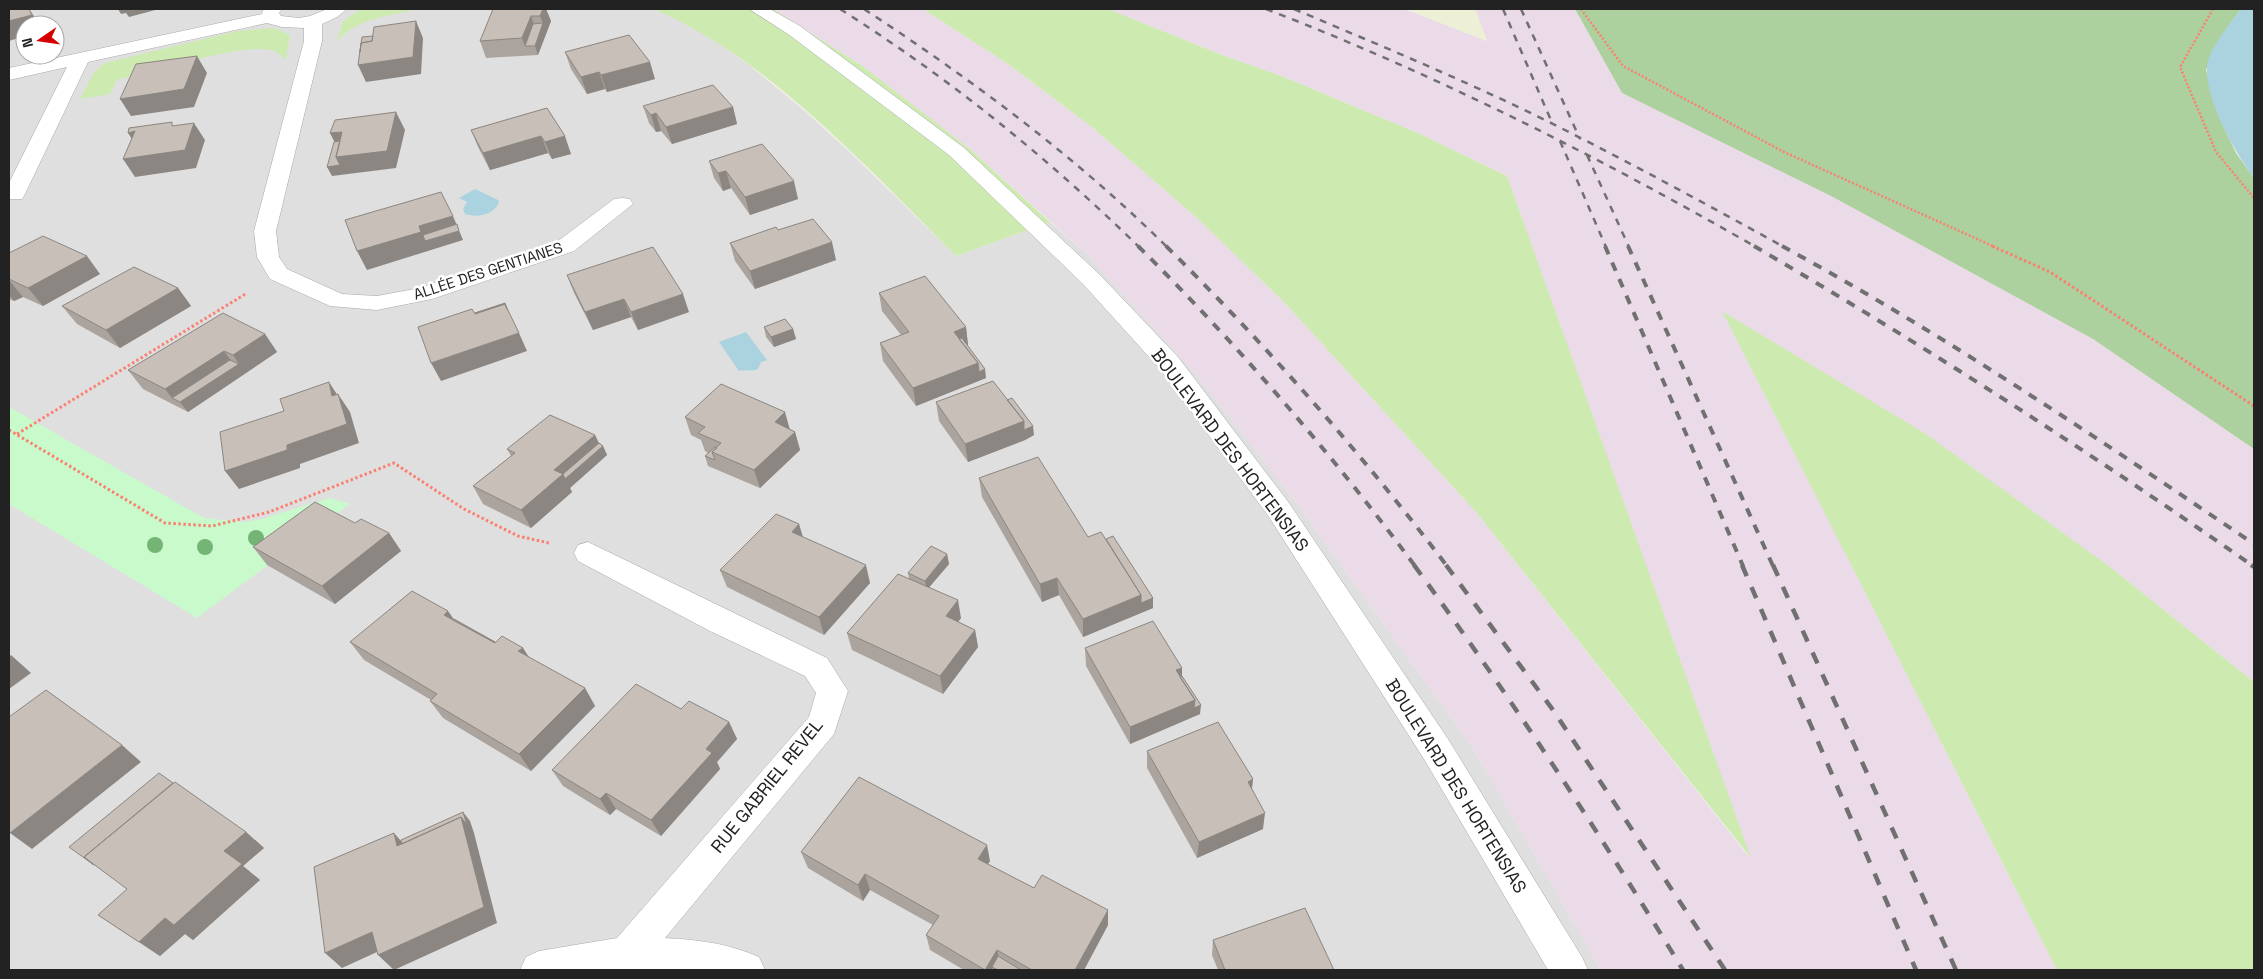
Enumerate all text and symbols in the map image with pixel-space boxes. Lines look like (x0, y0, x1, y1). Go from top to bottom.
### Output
north arrow (15, 15, 65, 65)
text: N (18, 36, 37, 50)
street label: ALLÉE DES GENTIANES (411, 237, 565, 304)
street label: BOULEVARD DES HORTENSIAS (1146, 344, 1314, 556)
street label: BOULEVARD DES HORTENSIAS (1381, 674, 1532, 897)
street label: RUE GABRIEL REVEL (706, 714, 828, 857)

